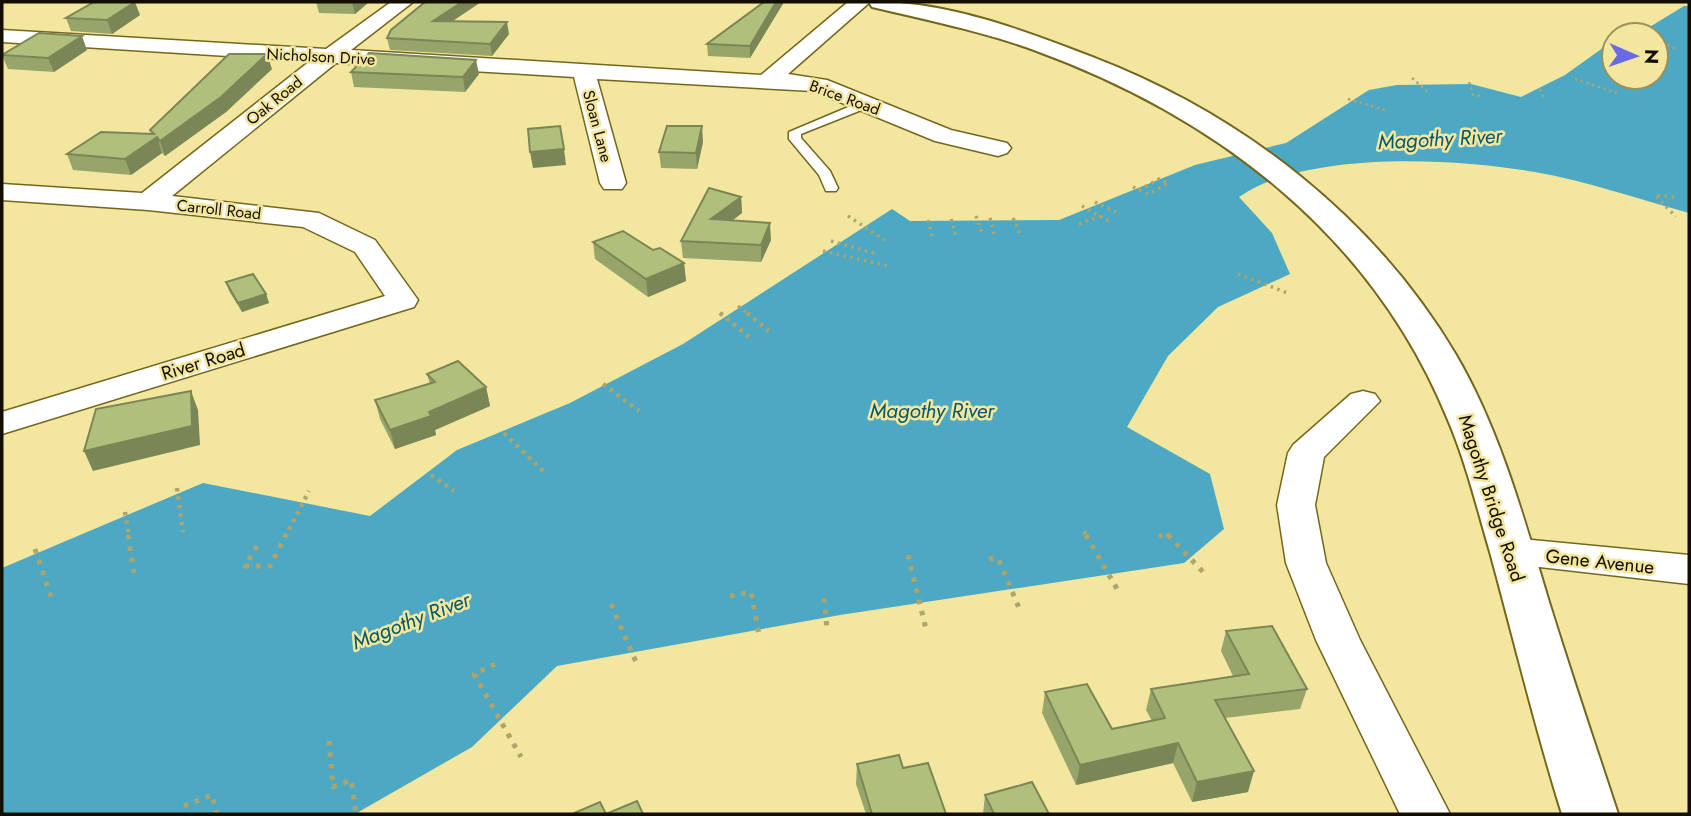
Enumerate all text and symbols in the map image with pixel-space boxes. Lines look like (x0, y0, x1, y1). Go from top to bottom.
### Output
north arrow (1600, 21, 1670, 91)
street label: Nicholson Drive (266, 42, 376, 71)
text: N (1638, 49, 1665, 65)
street label: Oak Road (241, 70, 307, 130)
street label: Brice Road (806, 74, 883, 121)
street label: Sloan Lane (577, 88, 618, 165)
water label: Magothy River (1377, 121, 1504, 157)
street label: Carroll Road (176, 194, 262, 225)
street label: River Road (158, 336, 249, 387)
water label: Magothy River (870, 396, 995, 426)
street label: Magothy Bridge Road (1452, 411, 1531, 585)
street label: Gene Avenue (1544, 542, 1656, 581)
water label: Magothy River (348, 584, 475, 657)

